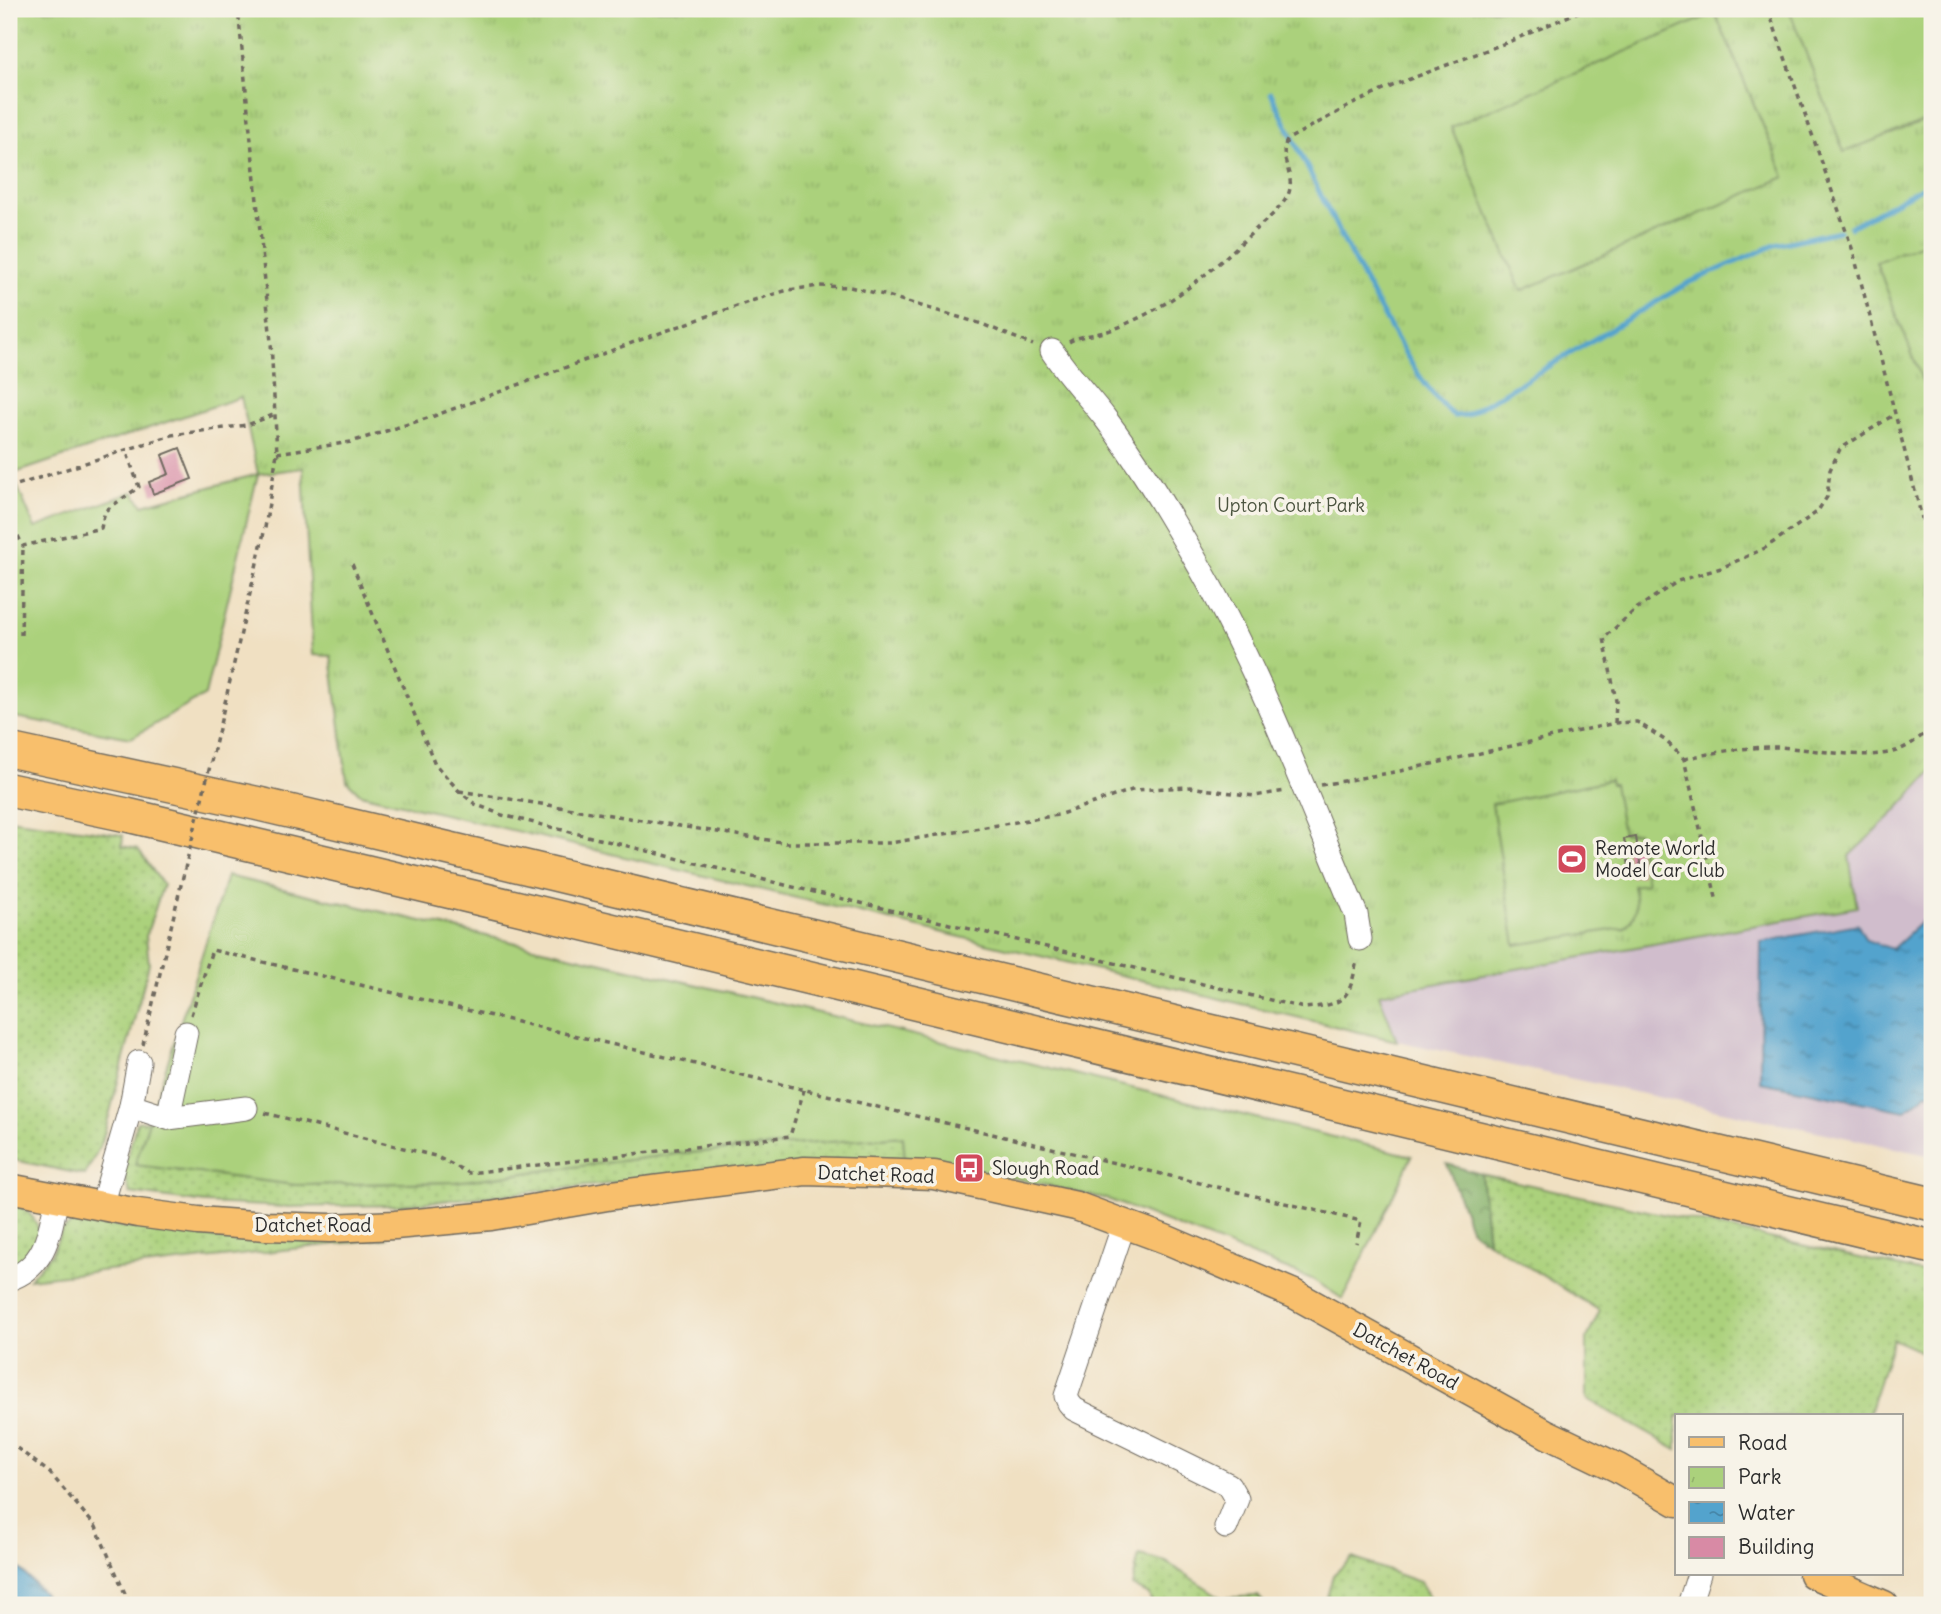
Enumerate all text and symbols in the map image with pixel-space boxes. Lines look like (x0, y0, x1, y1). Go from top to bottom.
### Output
park label: Upton Court Park (1217, 493, 1365, 517)
place label: Remote World Model Car Club (1595, 836, 1725, 882)
sports icon: Remote World Model Car Club (1555, 842, 1589, 876)
bus stop icon: Slough Road (952, 1151, 986, 1185)
place label: Slough Road (992, 1156, 1099, 1180)
street label: Datchet Road (817, 1160, 935, 1188)
street label: Datchet Road (254, 1213, 372, 1237)
street label: Datchet Road (1349, 1317, 1463, 1395)
legend (1675, 1414, 1902, 1576)
text: Road (1738, 1429, 1787, 1456)
text: Park (1738, 1463, 1781, 1490)
text: Water (1738, 1499, 1796, 1526)
text: Building (1738, 1533, 1814, 1560)

